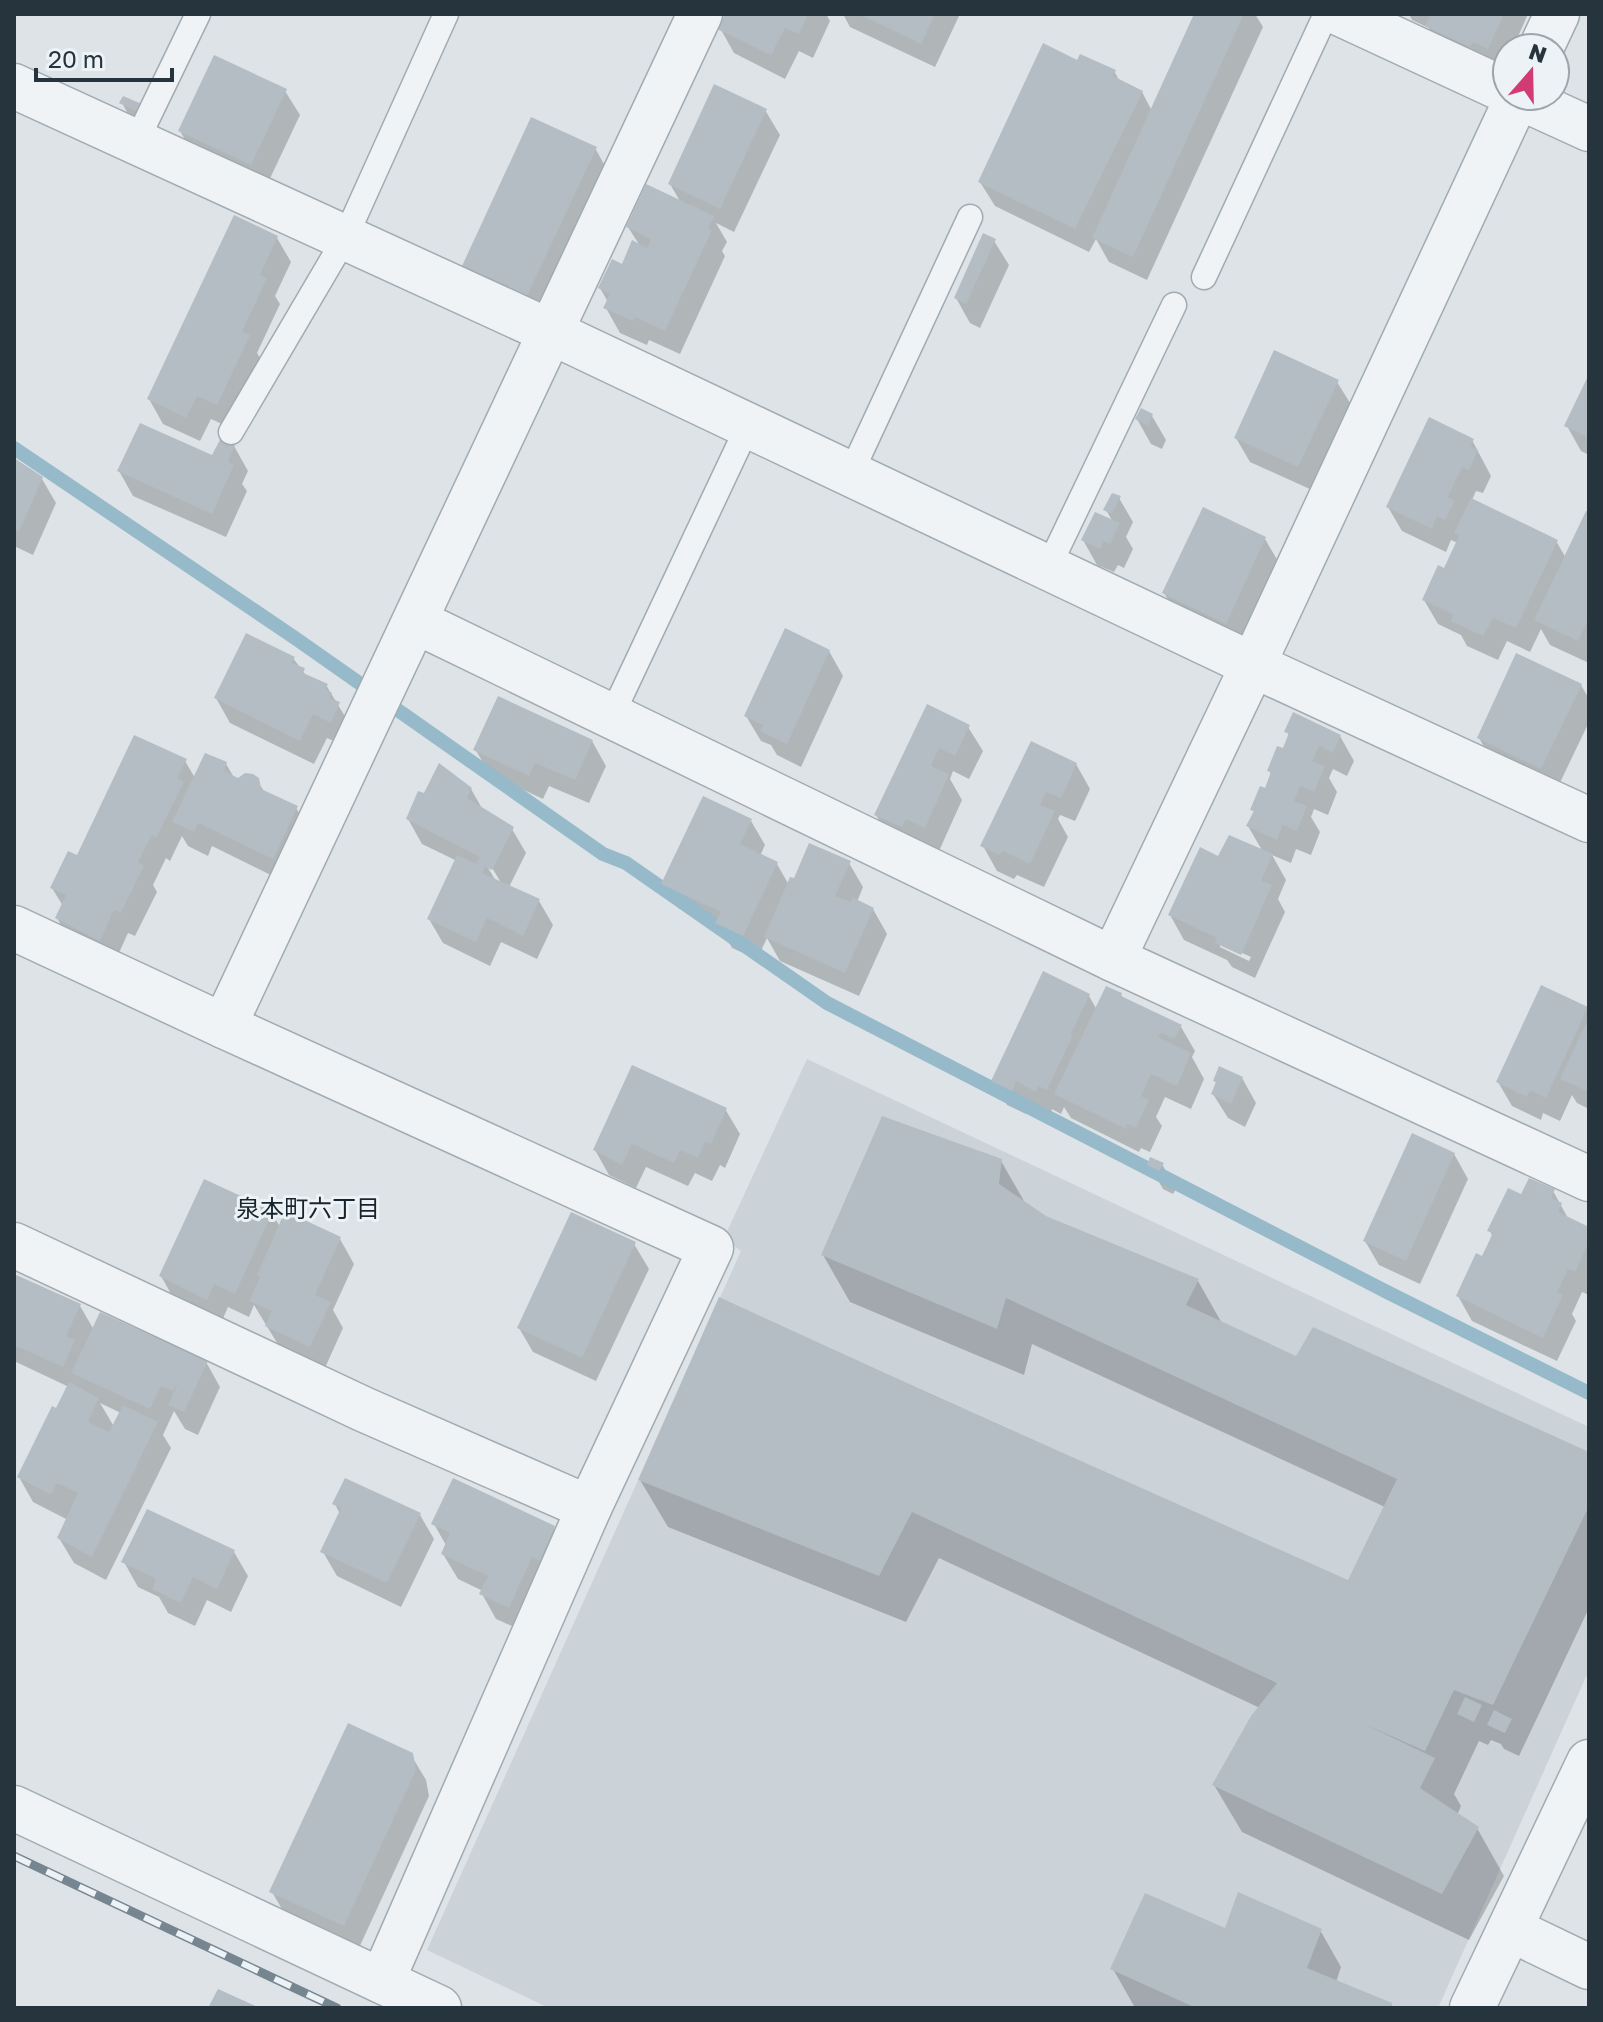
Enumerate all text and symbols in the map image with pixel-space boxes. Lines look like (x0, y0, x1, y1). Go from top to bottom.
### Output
scale bar (36, 32, 172, 82)
north arrow (1491, 32, 1571, 112)
text: N (1526, 37, 1550, 68)
text: 20 m (48, 44, 104, 73)
district label: 泉本町六丁目 (236, 1193, 380, 1222)

